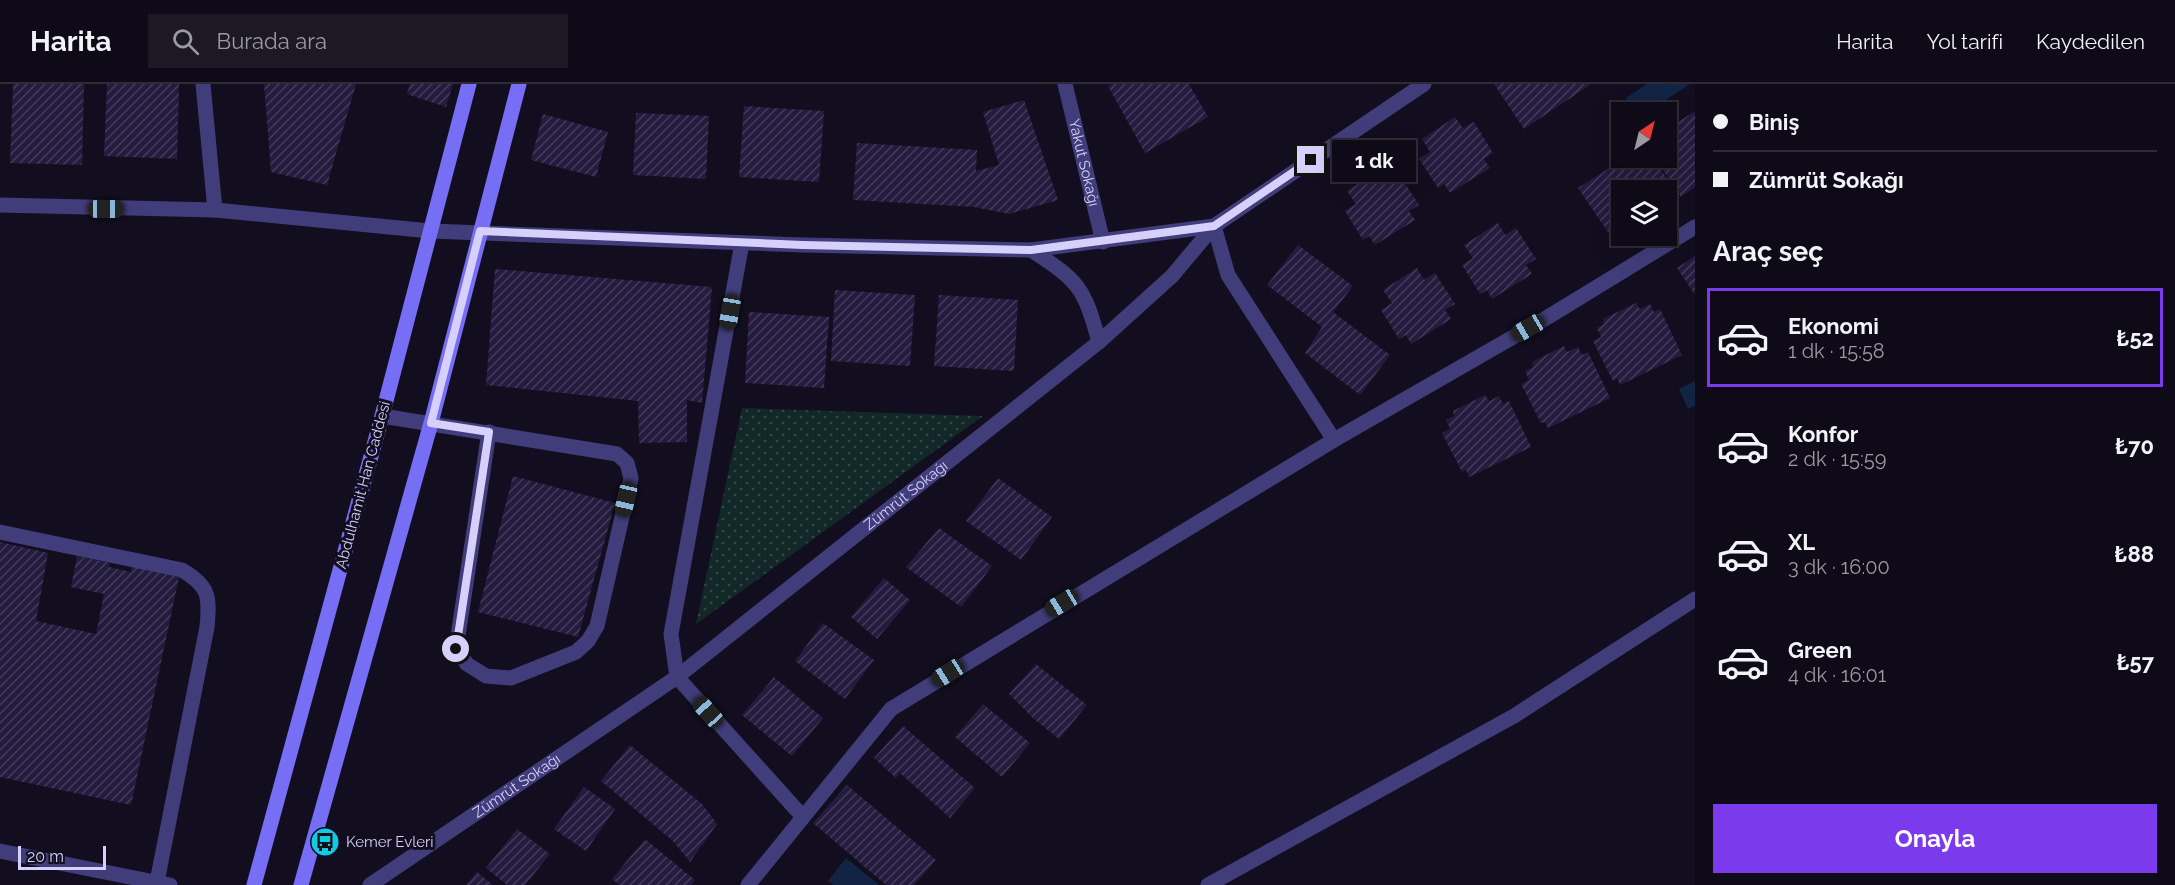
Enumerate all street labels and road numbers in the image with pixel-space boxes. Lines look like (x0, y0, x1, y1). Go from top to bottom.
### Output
street label: Yakut Sokağı (1065, 117, 1103, 208)
street label: Abdulhamit Han Caddesi (332, 399, 394, 571)
street label: Zümrüt Sokağı (860, 457, 951, 534)
street label: Zümrüt Sokağı (469, 750, 564, 822)

